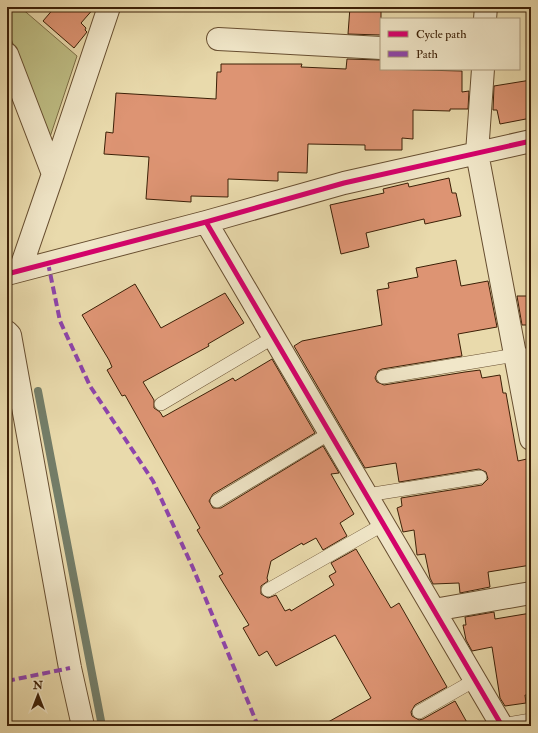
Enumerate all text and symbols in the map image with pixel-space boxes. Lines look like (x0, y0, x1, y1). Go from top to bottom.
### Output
legend (380, 18, 520, 70)
text: Cycle path (416, 27, 467, 42)
text: Path (416, 47, 439, 62)
north arrow (18, 675, 58, 715)
text: N (32, 679, 44, 692)

